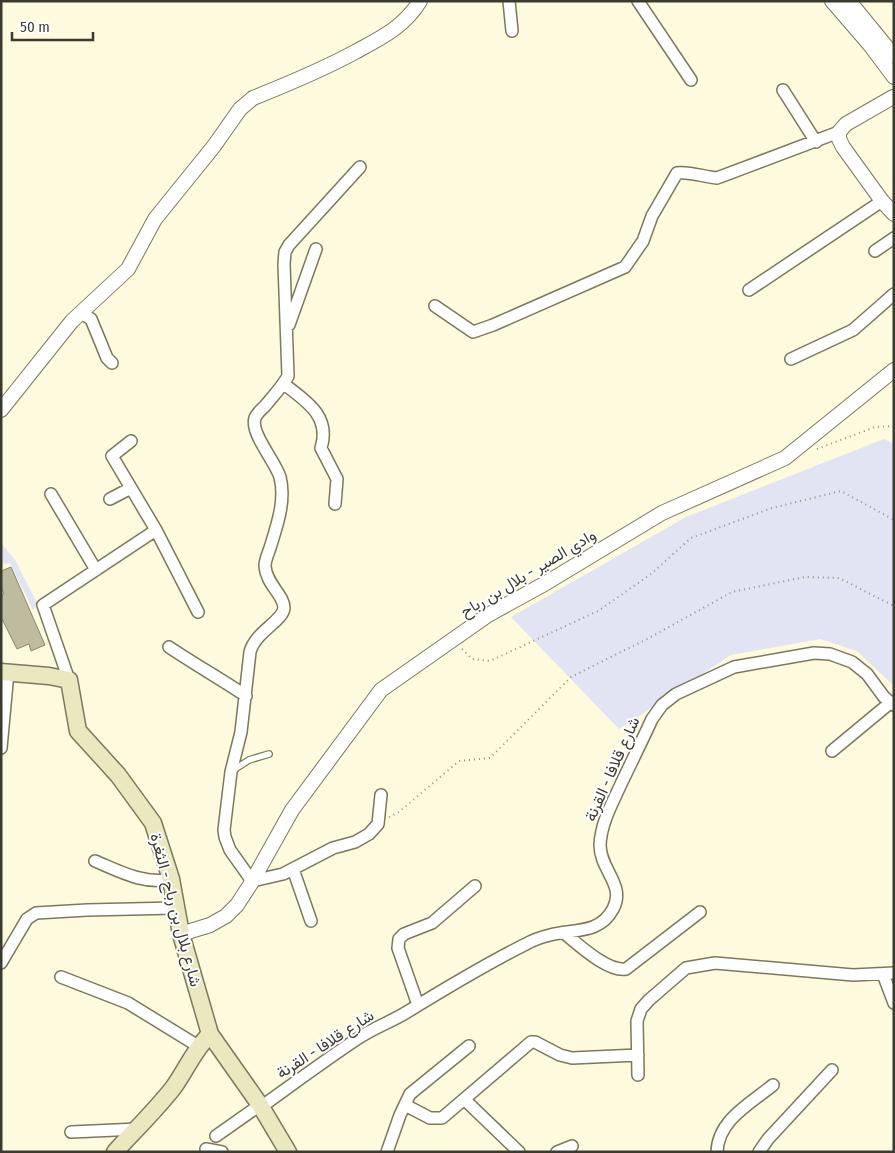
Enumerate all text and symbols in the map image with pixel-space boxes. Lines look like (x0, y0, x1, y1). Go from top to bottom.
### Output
scale bar (12, 10, 94, 42)
text: 50 m (20, 18, 50, 36)
street label: وادي الصير - بلال بن رباح (457, 525, 601, 624)
street label: شارع قلافا - القرنة (581, 714, 645, 825)
street label: شارع بلال بن رباح - الثغرة (144, 831, 206, 989)
street label: شارع قلافا - القرنة (273, 1006, 378, 1084)

